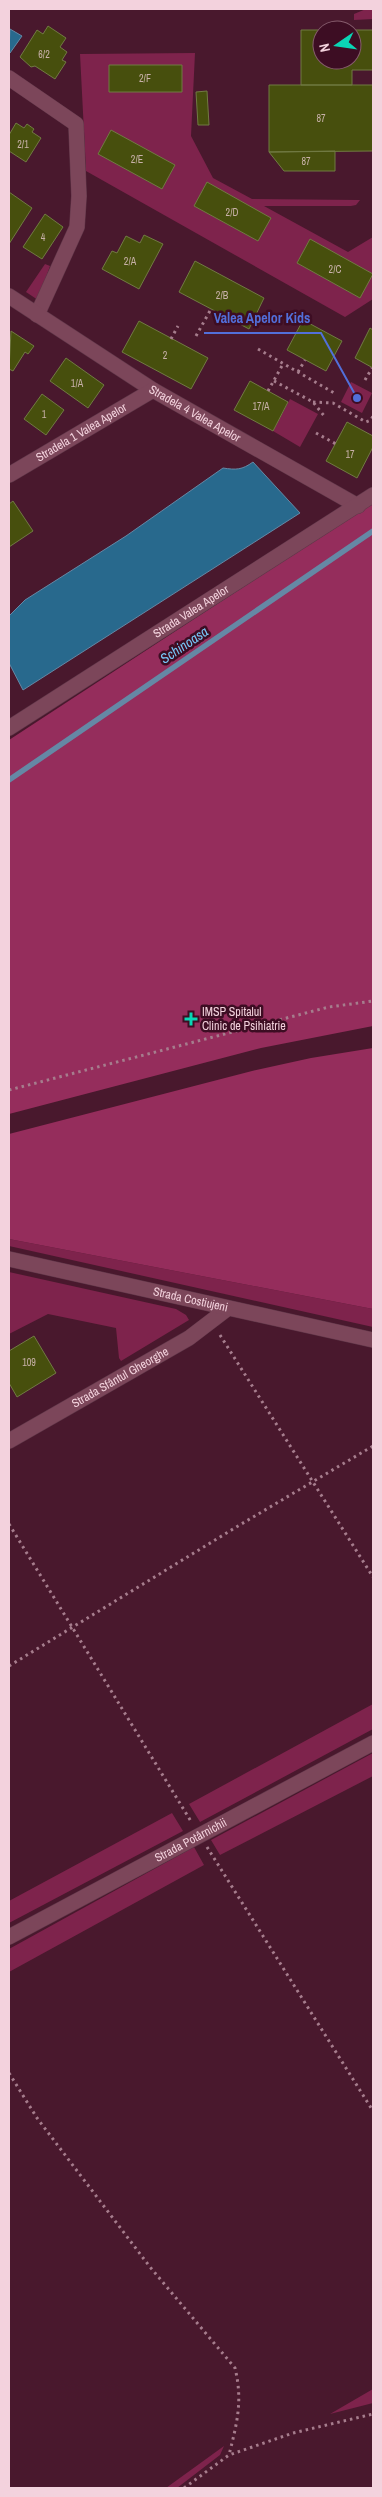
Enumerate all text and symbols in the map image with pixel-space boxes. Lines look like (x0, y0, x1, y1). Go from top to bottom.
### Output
north arrow (312, 20, 362, 70)
text: N (315, 42, 334, 54)
house number: 6/2 (38, 48, 50, 61)
house number: 2/F (139, 72, 151, 85)
house number: 87 (316, 112, 326, 125)
house number: 2/1 (17, 138, 29, 151)
house number: 2/E (131, 153, 143, 166)
house number: 87 (301, 155, 311, 168)
house number: 2/D (226, 206, 238, 219)
house number: 4 (41, 231, 46, 244)
house number: 2/A (124, 255, 137, 268)
house number: 2/C (329, 263, 341, 276)
house number: 2/B (216, 289, 229, 302)
callout: Valea Apelor Kids (204, 304, 321, 333)
text: Valea Apelor Kids (214, 309, 310, 327)
house number: 2 (163, 349, 168, 362)
house number: 1/A (71, 377, 84, 390)
street label: Stradela 4 Valea Apelor (146, 381, 244, 446)
street label: Stradela 1 Valea Apelor (33, 399, 130, 465)
house number: 17/A (253, 400, 270, 413)
house number: 1 (42, 408, 47, 421)
house number: 17 (345, 448, 355, 461)
street label: Strada Valea Apelor (150, 581, 232, 642)
water label: Schinoasa (156, 622, 212, 668)
place label: IMSP Spitalul Clinic de Psihiatrie (202, 1004, 286, 1034)
marker: IMSP Spitalul Clinic de Psihiatrie (184, 1012, 198, 1026)
street label: Strada Costiujeni (152, 1283, 229, 1315)
street label: Strada Sfântul Gheorghe (69, 1343, 171, 1411)
house number: 109 (22, 1356, 36, 1369)
street label: Strada Potârnichii (152, 1814, 230, 1866)

